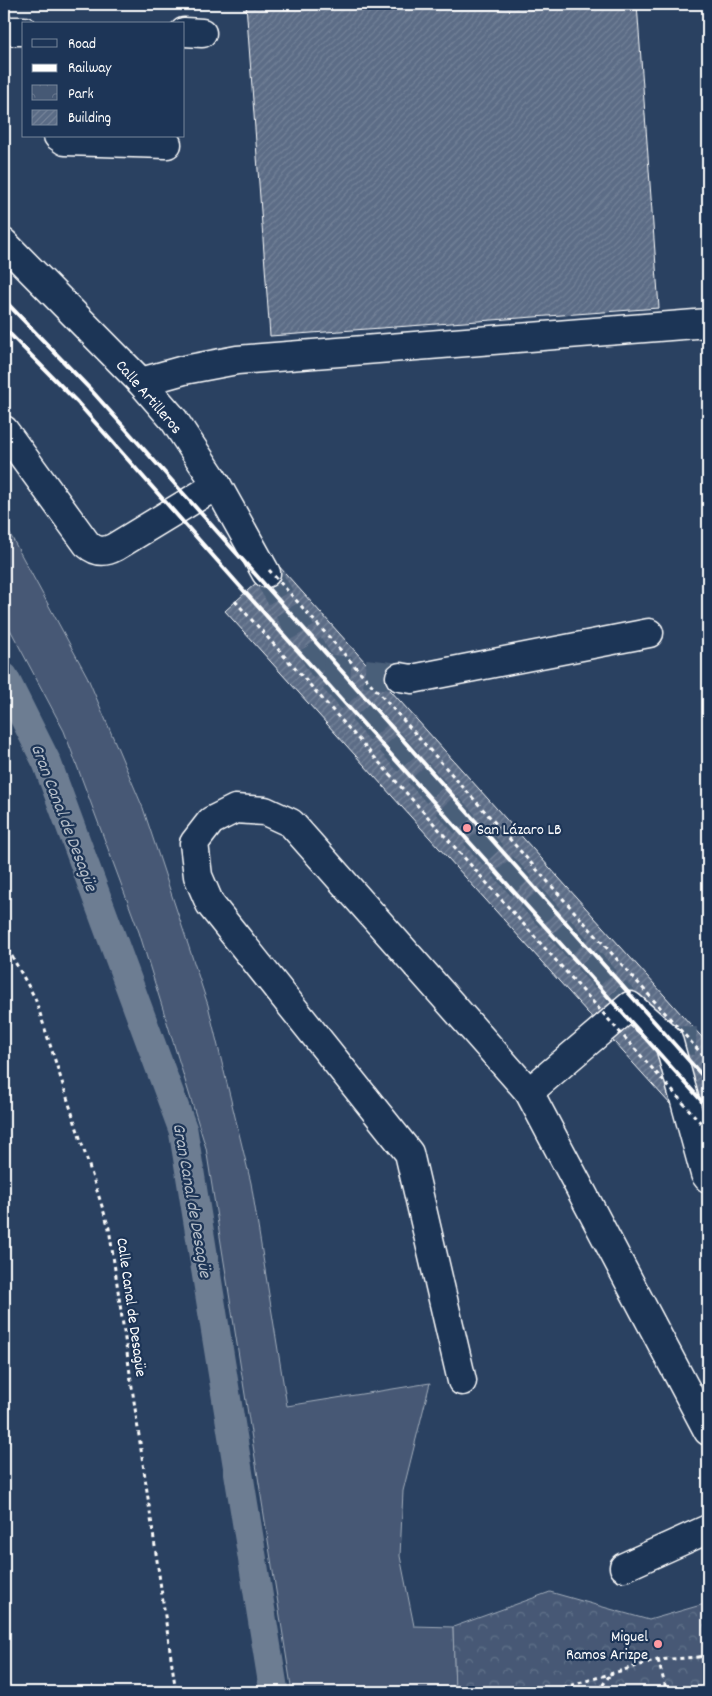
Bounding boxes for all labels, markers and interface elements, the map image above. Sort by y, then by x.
legend [22,22,185,138]
text: Road [68,34,96,56]
text: Railway [68,58,112,80]
text: Park [68,84,94,106]
text: Building [68,108,111,130]
street label: Calle Artilleros [109,355,187,440]
water label: Gran Canal de Desagüe [23,740,103,896]
place label: San Lázaro LB [477,819,562,842]
marker: San Lázaro LB [461,822,473,834]
water label: Gran Canal de Desagüe [165,1121,217,1281]
street label: Calle Canal de Desagüe [109,1236,152,1378]
place label: Miguel Ramos Arizpe [566,1626,648,1667]
marker: Miguel Ramos Arizpe [652,1638,664,1650]

